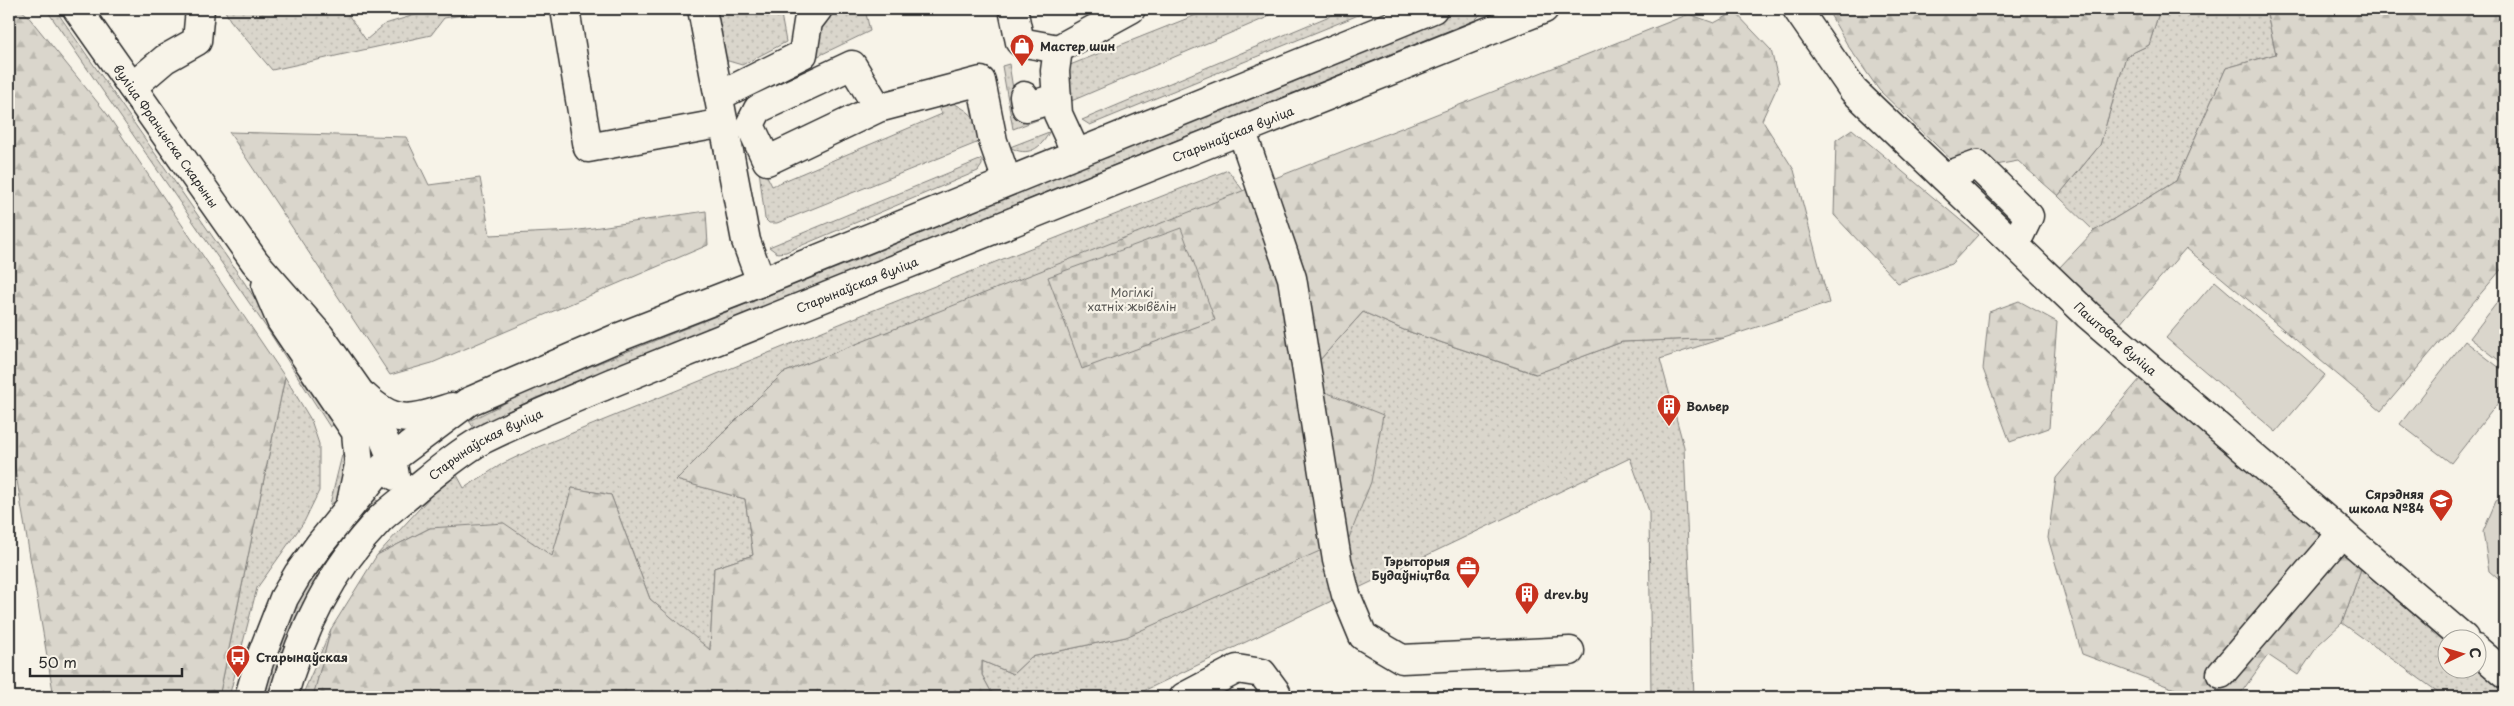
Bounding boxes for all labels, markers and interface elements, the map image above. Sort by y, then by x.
shop icon: Мастер шин [1009,33,1035,67]
place label: Мастер шин [1040,37,1116,55]
street label: вуліца Францыска Скарыны [109,60,223,211]
street label: Старынаўская вуліца [1169,101,1297,166]
street label: Старынаўская вуліца [793,252,921,317]
park label: Могілкі хатніх жывёлін [1088,283,1176,315]
street label: Паштовая вуліца [2070,297,2161,380]
building icon: Вольер [1656,393,1682,427]
place label: Вольер [1686,397,1729,415]
street label: Старынаўская вуліца [424,404,546,484]
place label: Сярэдняя школа №84 [2349,485,2424,517]
school or university icon: Сярэдняя школа №84 [2428,488,2454,522]
place label: Тэрыторыя Будаўніцтва [1372,552,1451,584]
office icon: Тэрыторыя Будаўніцтва [1455,555,1481,589]
building icon: drev.by [1514,581,1540,615]
place label: drev.by [1544,585,1588,603]
north arrow [2436,628,2486,678]
bus stop icon: Старынаўская [225,644,251,678]
scale bar [30,646,182,678]
text: С [2465,647,2486,659]
place label: Старынаўская [256,648,348,666]
text: 50 m [38,650,77,673]

